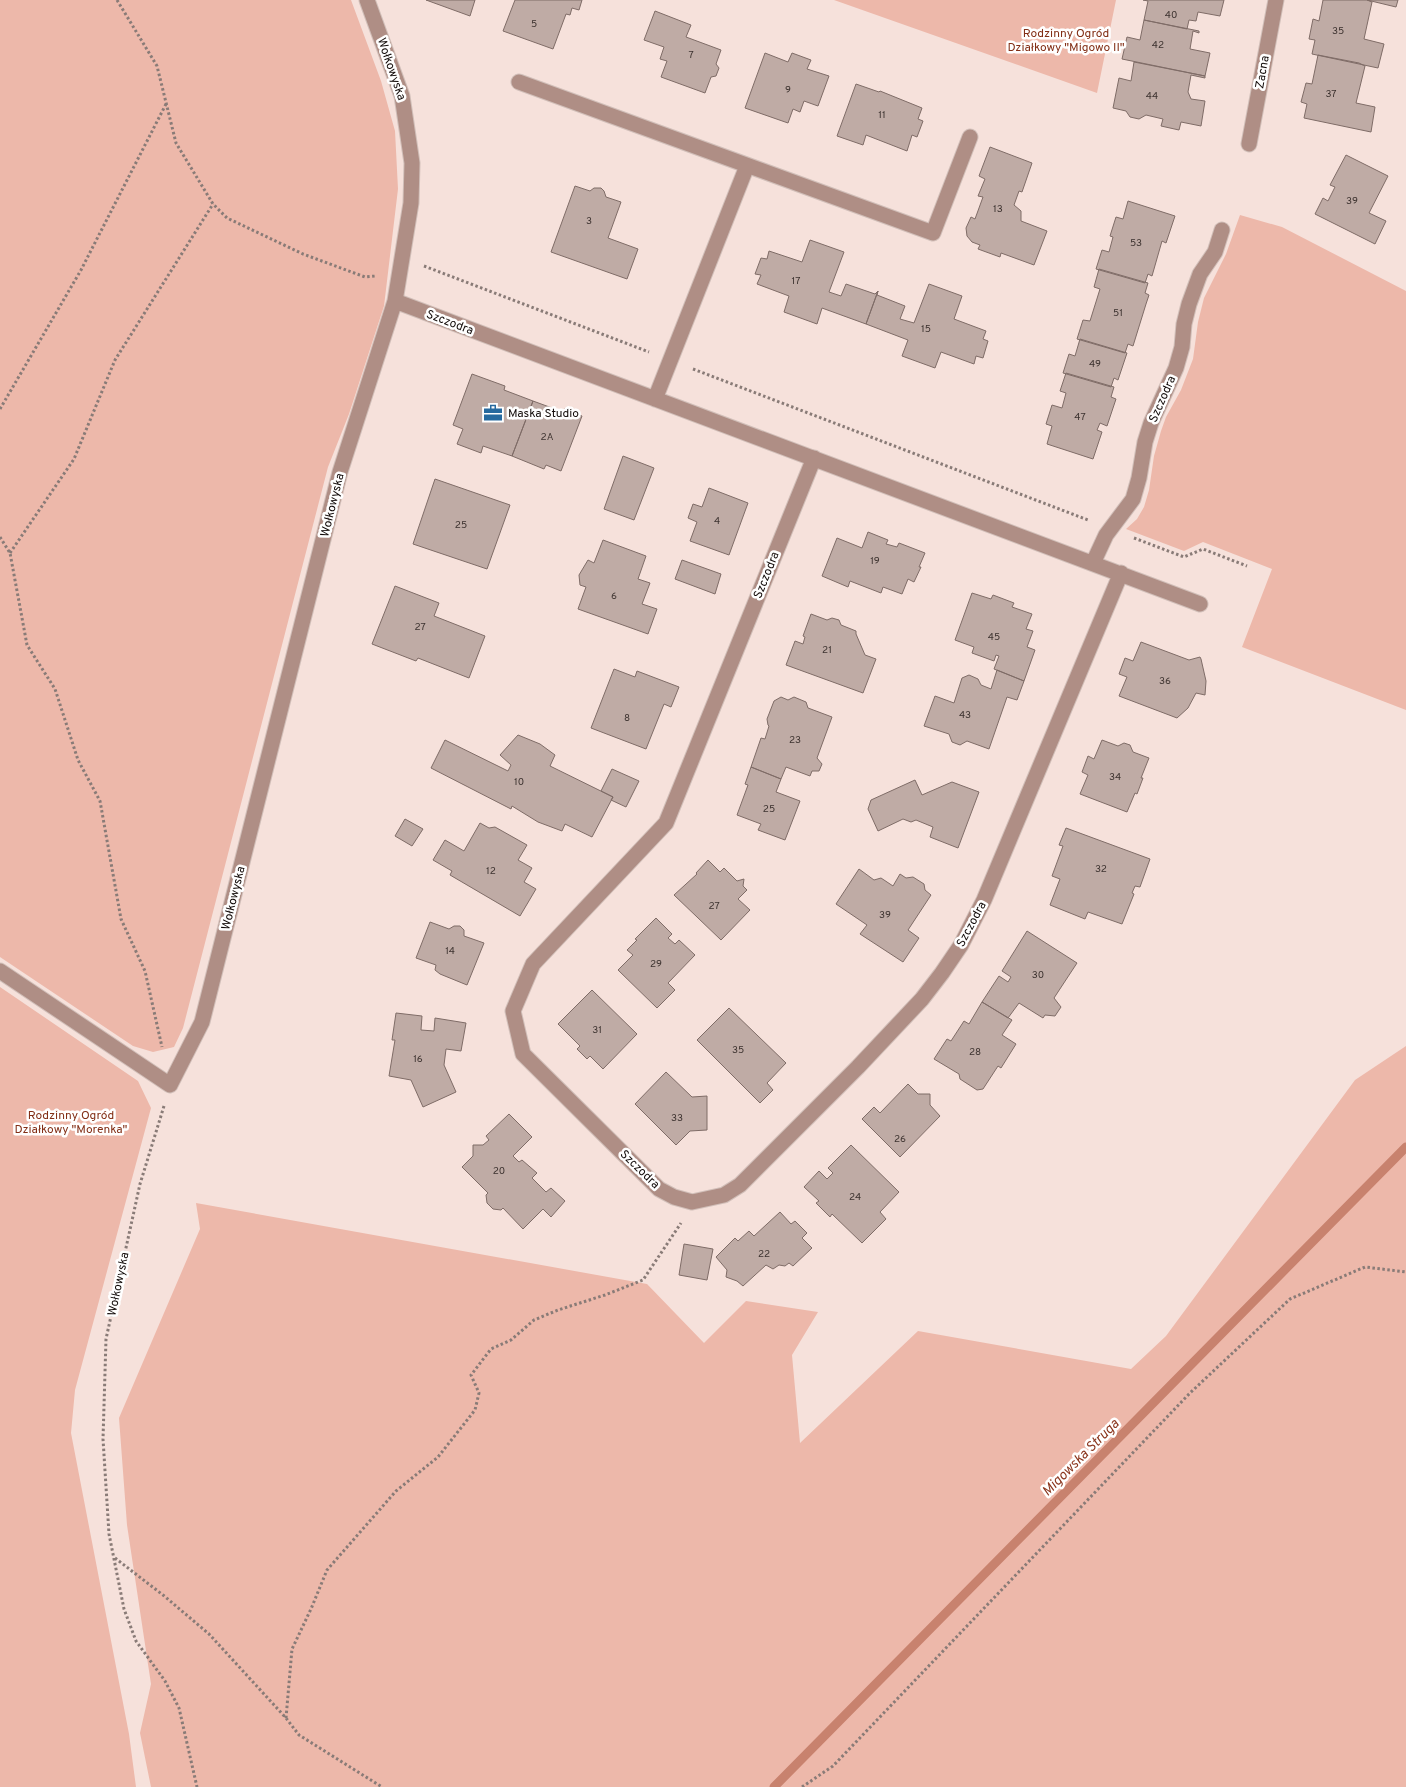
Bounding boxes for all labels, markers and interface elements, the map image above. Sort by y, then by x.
house number: 40 [1165,9,1177,22]
house number: 5 [531,18,537,31]
house number: 35 [1332,25,1344,38]
park label: Rodzinny Ogród Działkowy "Migowo II" [1007,26,1125,56]
street label: Wołkowyska [373,36,409,103]
house number: 42 [1152,39,1164,52]
house number: 7 [688,49,694,62]
street label: Zacna [1252,54,1274,90]
house number: 9 [785,84,791,97]
house number: 37 [1325,88,1337,101]
house number: 44 [1146,90,1158,103]
house number: 11 [878,109,886,122]
house number: 39 [1346,195,1358,208]
house number: 13 [993,203,1003,216]
house number: 3 [586,215,592,228]
house number: 53 [1130,237,1142,250]
house number: 17 [792,275,800,288]
street label: Szczodra [424,307,476,339]
house number: 51 [1113,307,1123,320]
house number: 15 [921,323,931,336]
house number: 49 [1089,358,1101,371]
street label: Szczodra [1146,374,1180,425]
office icon: Maska Studio [482,402,504,424]
place label: Maska Studio [508,406,579,422]
house number: 47 [1074,411,1086,424]
house number: 2A [541,431,554,444]
street label: Wołkowyska [317,472,349,539]
house number: 4 [714,515,720,528]
house number: 25 [455,519,467,532]
street label: Szczodra [750,550,784,601]
house number: 19 [870,555,880,568]
house number: 6 [611,590,617,603]
house number: 27 [414,621,426,634]
house number: 45 [988,631,1000,644]
house number: 21 [822,644,832,657]
house number: 36 [1159,675,1171,688]
house number: 43 [959,709,971,722]
house number: 8 [624,712,630,725]
house number: 23 [789,734,801,747]
house number: 34 [1109,771,1121,784]
house number: 10 [514,776,524,789]
house number: 25 [763,803,775,816]
house number: 32 [1095,863,1107,876]
street label: Wołkowyska [218,865,250,932]
house number: 12 [486,865,496,878]
street label: Szczodra [953,899,991,950]
house number: 27 [708,900,720,913]
house number: 39 [879,909,891,922]
house number: 14 [445,945,455,958]
house number: 29 [650,958,662,971]
house number: 30 [1032,969,1044,982]
house number: 31 [592,1024,602,1037]
house number: 35 [732,1044,744,1057]
house number: 28 [969,1046,981,1059]
house number: 16 [413,1053,423,1066]
park label: Rodzinny Ogród Działkowy "Morenka" [15,1108,128,1138]
house number: 33 [671,1112,683,1125]
house number: 26 [894,1133,906,1146]
street label: Szczodra [616,1147,663,1193]
house number: 20 [493,1165,505,1178]
house number: 24 [849,1191,861,1204]
house number: 22 [758,1248,770,1261]
street label: Wołkowyska [104,1251,134,1318]
water label: Migowska Struga [1039,1415,1124,1500]

